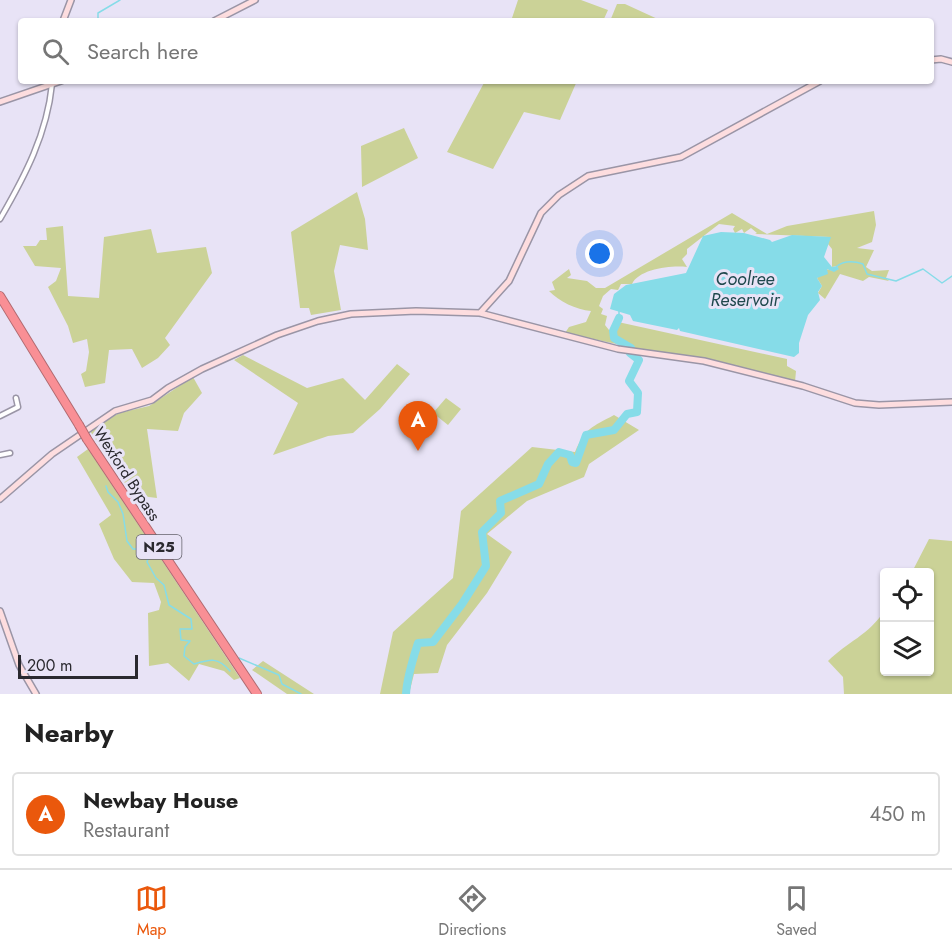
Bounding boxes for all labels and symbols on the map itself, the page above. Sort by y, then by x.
your location [585,239,614,268]
water label: Coolree Reservoir [711,266,780,313]
pin: A [398,402,438,451]
street label: Wexford Bypass [88,423,166,525]
road number: N25 [136,535,182,559]
scale bar [18,652,138,680]

